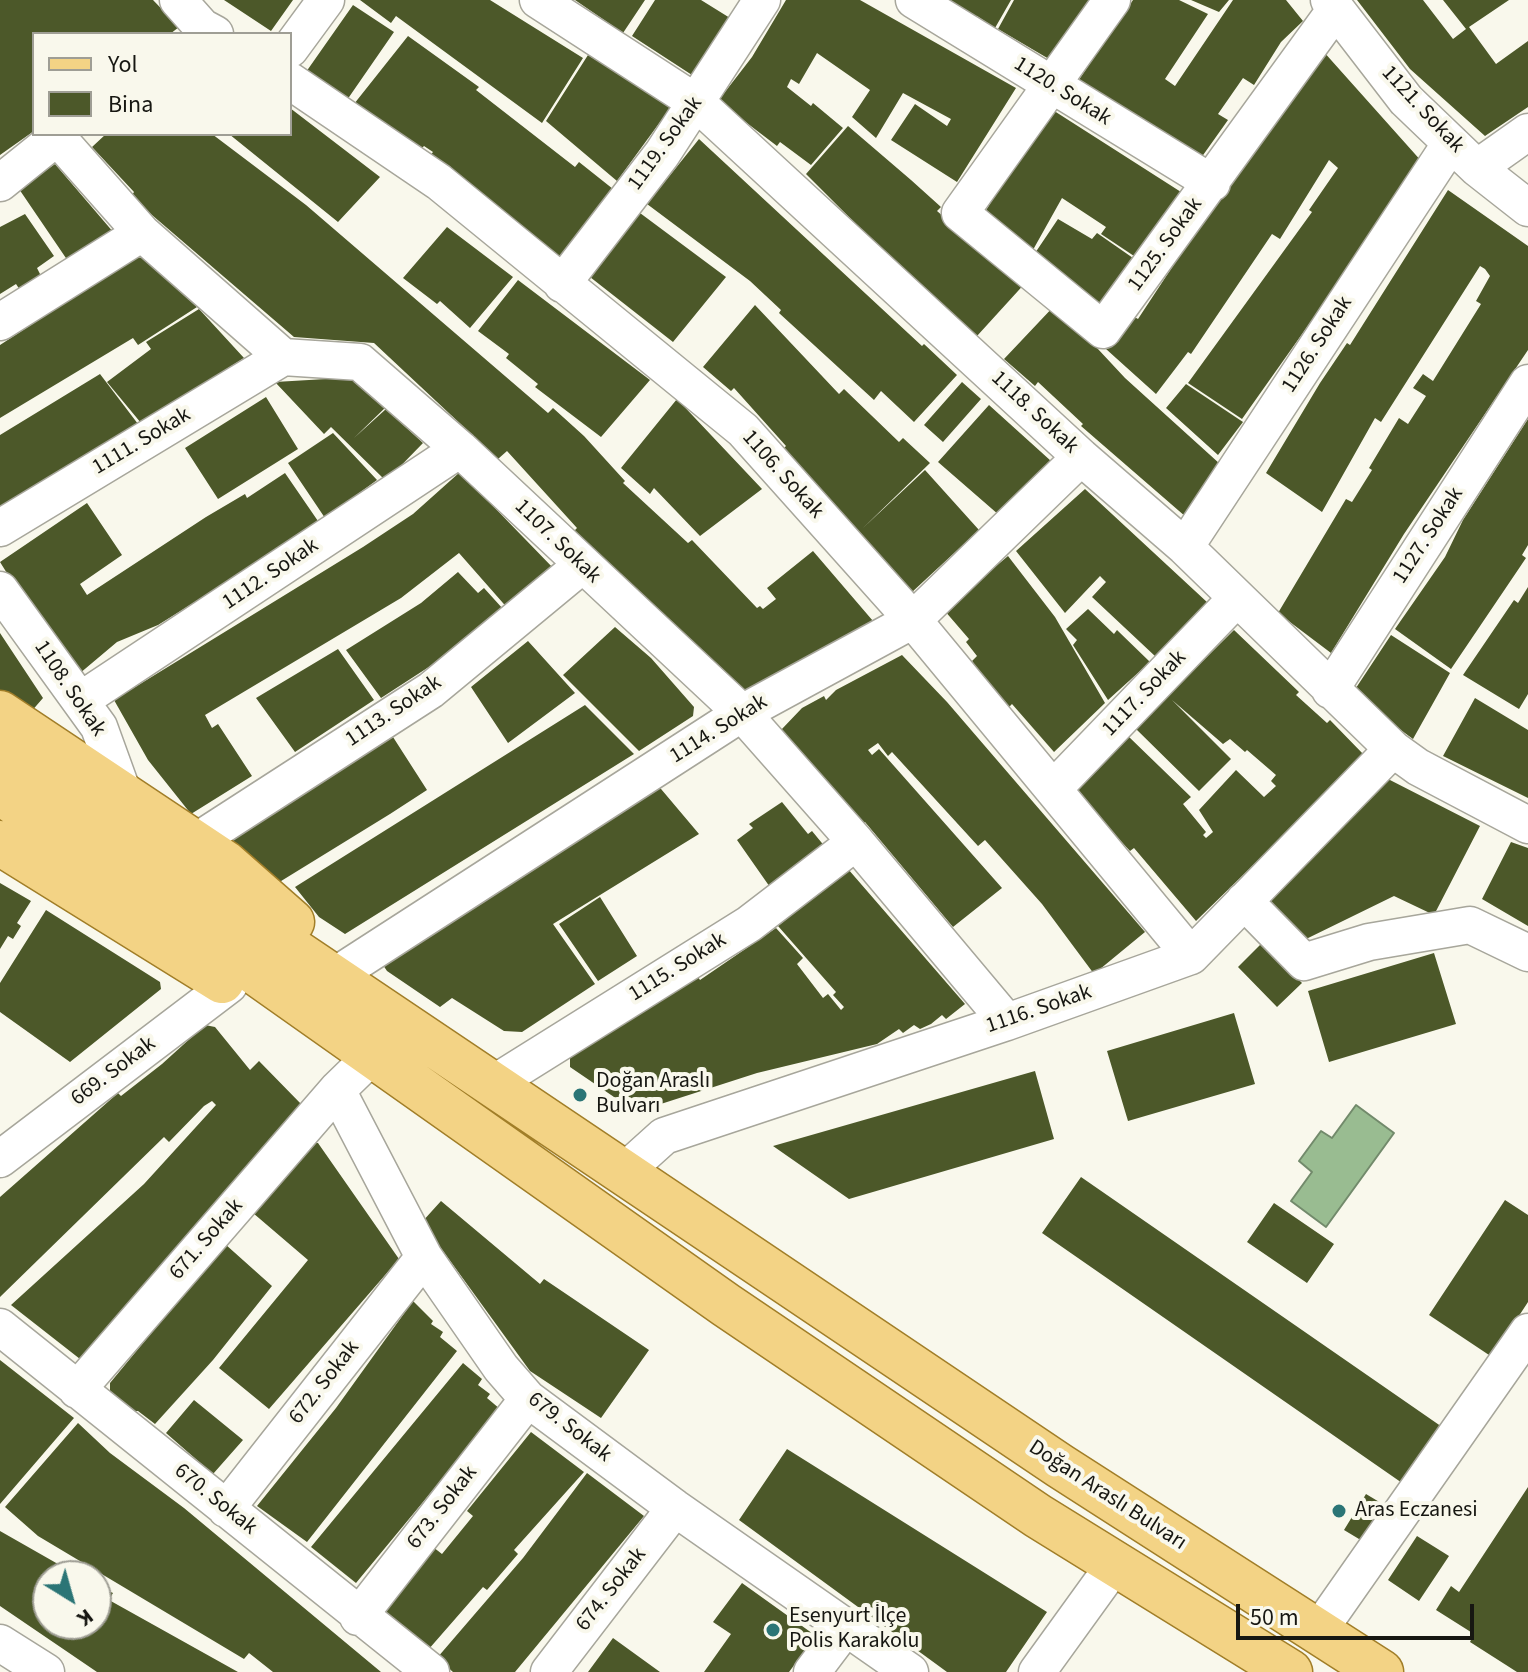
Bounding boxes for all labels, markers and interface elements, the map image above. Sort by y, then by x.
legend [32,32,292,136]
text: Yol [108,47,138,82]
street label: 1120. Sokak [1008,52,1116,132]
street label: 1121. Sokak [1375,61,1469,159]
text: Bina [108,87,153,122]
street label: 1119. Sokak [623,92,709,196]
street label: 1125. Sokak [1123,193,1209,297]
street label: 1126. Sokak [1277,292,1359,398]
street label: 1118. Sokak [985,366,1083,460]
street label: 1111. Sokak [88,402,196,482]
street label: 1106. Sokak [735,425,829,525]
street label: 1127. Sokak [1388,483,1470,589]
street label: 1107. Sokak [508,494,606,590]
street label: 1112. Sokak [218,533,324,617]
street label: 1108. Sokak [27,636,111,742]
street label: 1117. Sokak [1097,645,1193,743]
street label: 1113. Sokak [341,670,447,754]
street label: 1114. Sokak [665,690,773,770]
street label: 1115. Sokak [624,928,732,1008]
street label: 1116. Sokak [983,980,1095,1040]
street label: 669. Sokak [67,1032,161,1112]
place label: Doğan Araslı Bulvarı [596,1069,710,1120]
marker: Doğan Araslı Bulvarı [571,1086,589,1104]
street label: 671. Sokak [165,1194,249,1286]
street label: 672. Sokak [284,1336,366,1430]
street label: 679. Sokak [522,1387,616,1469]
street label: Doğan Araslı Bulvarı [1023,1435,1191,1557]
street label: 670. Sokak [168,1459,262,1541]
street label: 673. Sokak [402,1461,484,1555]
place label: Aras Eczanesi [1355,1498,1478,1524]
marker: Aras Eczanesi [1330,1502,1348,1520]
street label: 674. Sokak [571,1543,653,1637]
north arrow [32,1560,112,1640]
scale bar [1240,1588,1478,1638]
text: 50 m [1250,1600,1299,1635]
text: K [70,1601,100,1634]
place label: Esenyurt İlçe Polis Karakolu [789,1604,920,1656]
marker: Esenyurt İlçe Polis Karakolu [764,1621,782,1639]

